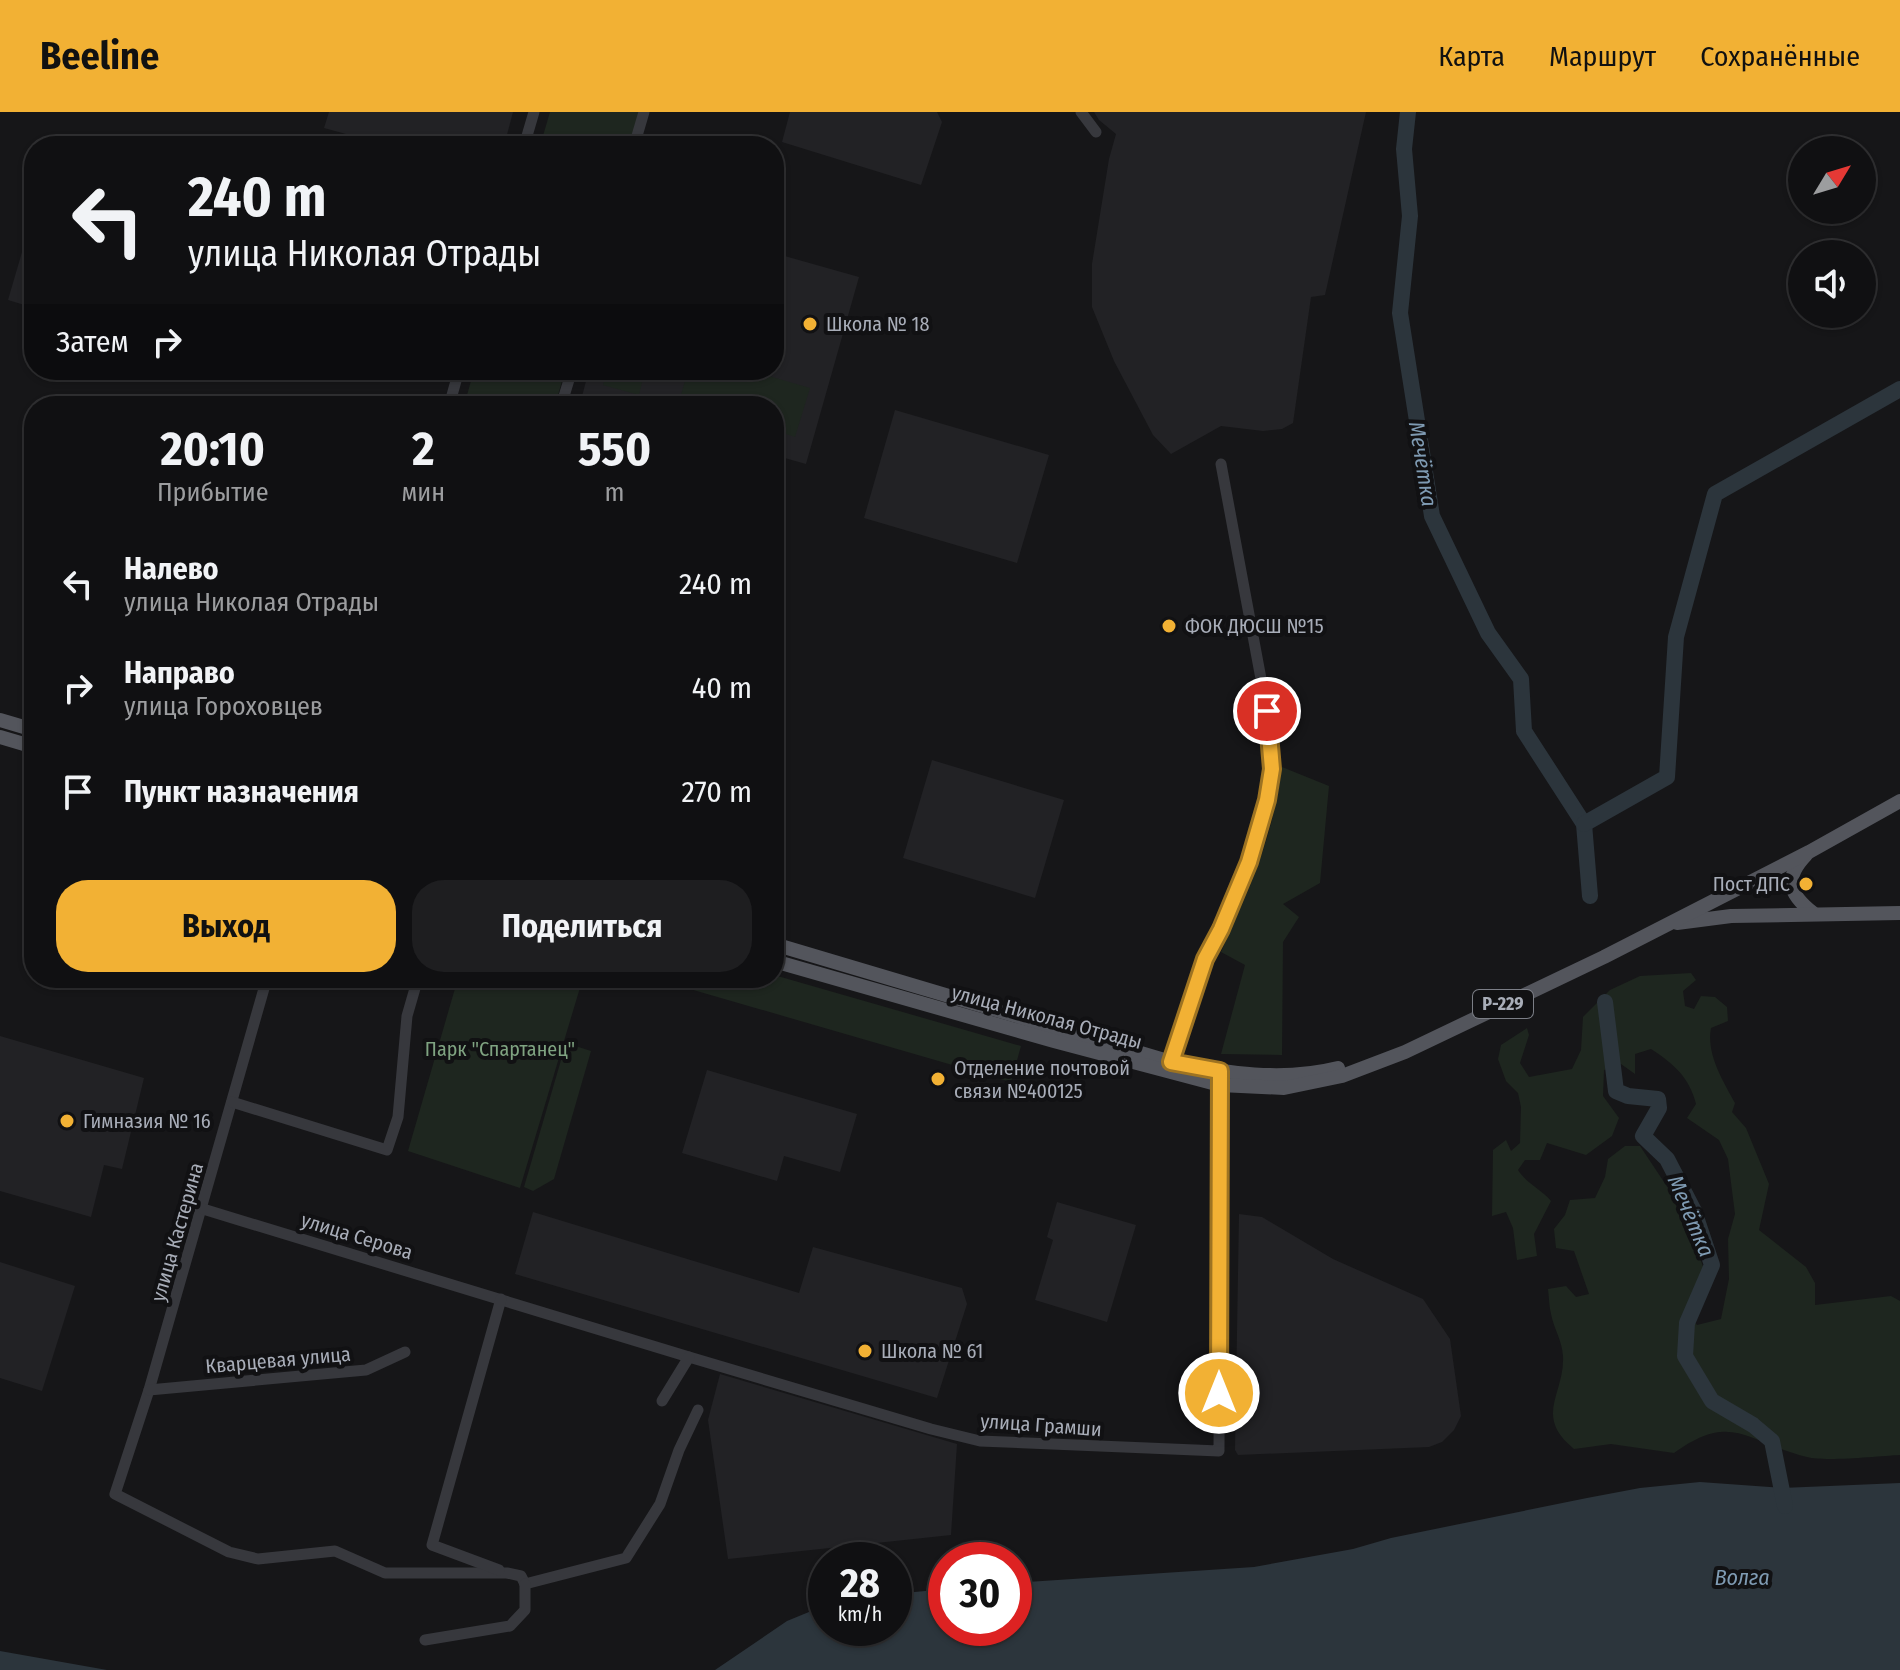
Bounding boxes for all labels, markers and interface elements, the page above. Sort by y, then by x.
text: Beeline [40,33,159,79]
text: Карта [1438,40,1505,73]
text: Маршрут [1549,40,1656,73]
text: Сохранённые [1700,40,1860,73]
north arrow [1788,136,1876,224]
map controls [1788,136,1876,328]
text: 240 m [188,164,327,231]
icon: left [56,168,160,272]
text: улица Николая Отрады [188,232,541,276]
button: sound [1788,240,1876,328]
place label: Школа № 18 [826,312,929,336]
marker: Школа № 18 [801,315,819,333]
icon: right [145,320,189,364]
text: Затем [56,324,129,360]
water label: Мечётка [1403,419,1443,509]
text: 20:10 [161,420,265,478]
text: 2 [412,420,434,478]
text: 550 [578,420,651,478]
text: Прибытие [157,477,269,508]
text: мин [401,477,445,508]
text: m [605,477,625,508]
text: Налево [124,551,219,587]
icon: left [56,562,100,606]
text: 240 m [679,566,752,602]
text: улица Николая Отрады [124,587,379,618]
place label: ФОК ДЮСШ №15 [1185,614,1324,638]
marker: ФОК ДЮСШ №15 [1160,617,1178,635]
text: Направо [124,655,235,691]
icon: right [56,666,100,710]
text: 40 m [692,670,752,706]
pin [1233,677,1301,745]
icon: arrive [1245,689,1289,733]
text: улица Гороховцев [124,691,323,722]
icon: arrive [56,770,100,814]
text: Пункт назначения [124,774,359,810]
text: 270 m [681,774,752,810]
place label: Пост ДПС [1713,872,1790,896]
marker: Пост ДПС [1797,875,1815,893]
button: Выход [56,880,396,972]
button: Поделиться [412,880,752,972]
street label: улица Николая Отрады [949,980,1145,1054]
road number: Р-229 [1473,990,1533,1018]
park label: Парк "Спартанец" [425,1037,575,1061]
place label: Отделение почтовой связи №400125 [954,1056,1130,1103]
marker: Отделение почтовой связи №400125 [929,1070,947,1088]
place label: Гимназия № 16 [83,1109,211,1133]
marker: Гимназия № 16 [58,1112,76,1130]
street label: улица Кастерина [146,1160,208,1304]
water label: Мечётка [1662,1171,1720,1261]
street label: улица Серова [298,1208,416,1264]
place label: Школа № 61 [881,1339,983,1363]
street label: Кварцевая улица [204,1342,352,1378]
marker: Школа № 61 [856,1342,874,1360]
position arrow [1177,1351,1261,1435]
street label: улица Грамши [980,1409,1102,1441]
speed limit sign: 30 [928,1542,1032,1646]
text: 28 [840,1560,880,1608]
water label: Волга [1714,1564,1770,1591]
text: km/h [838,1602,882,1626]

